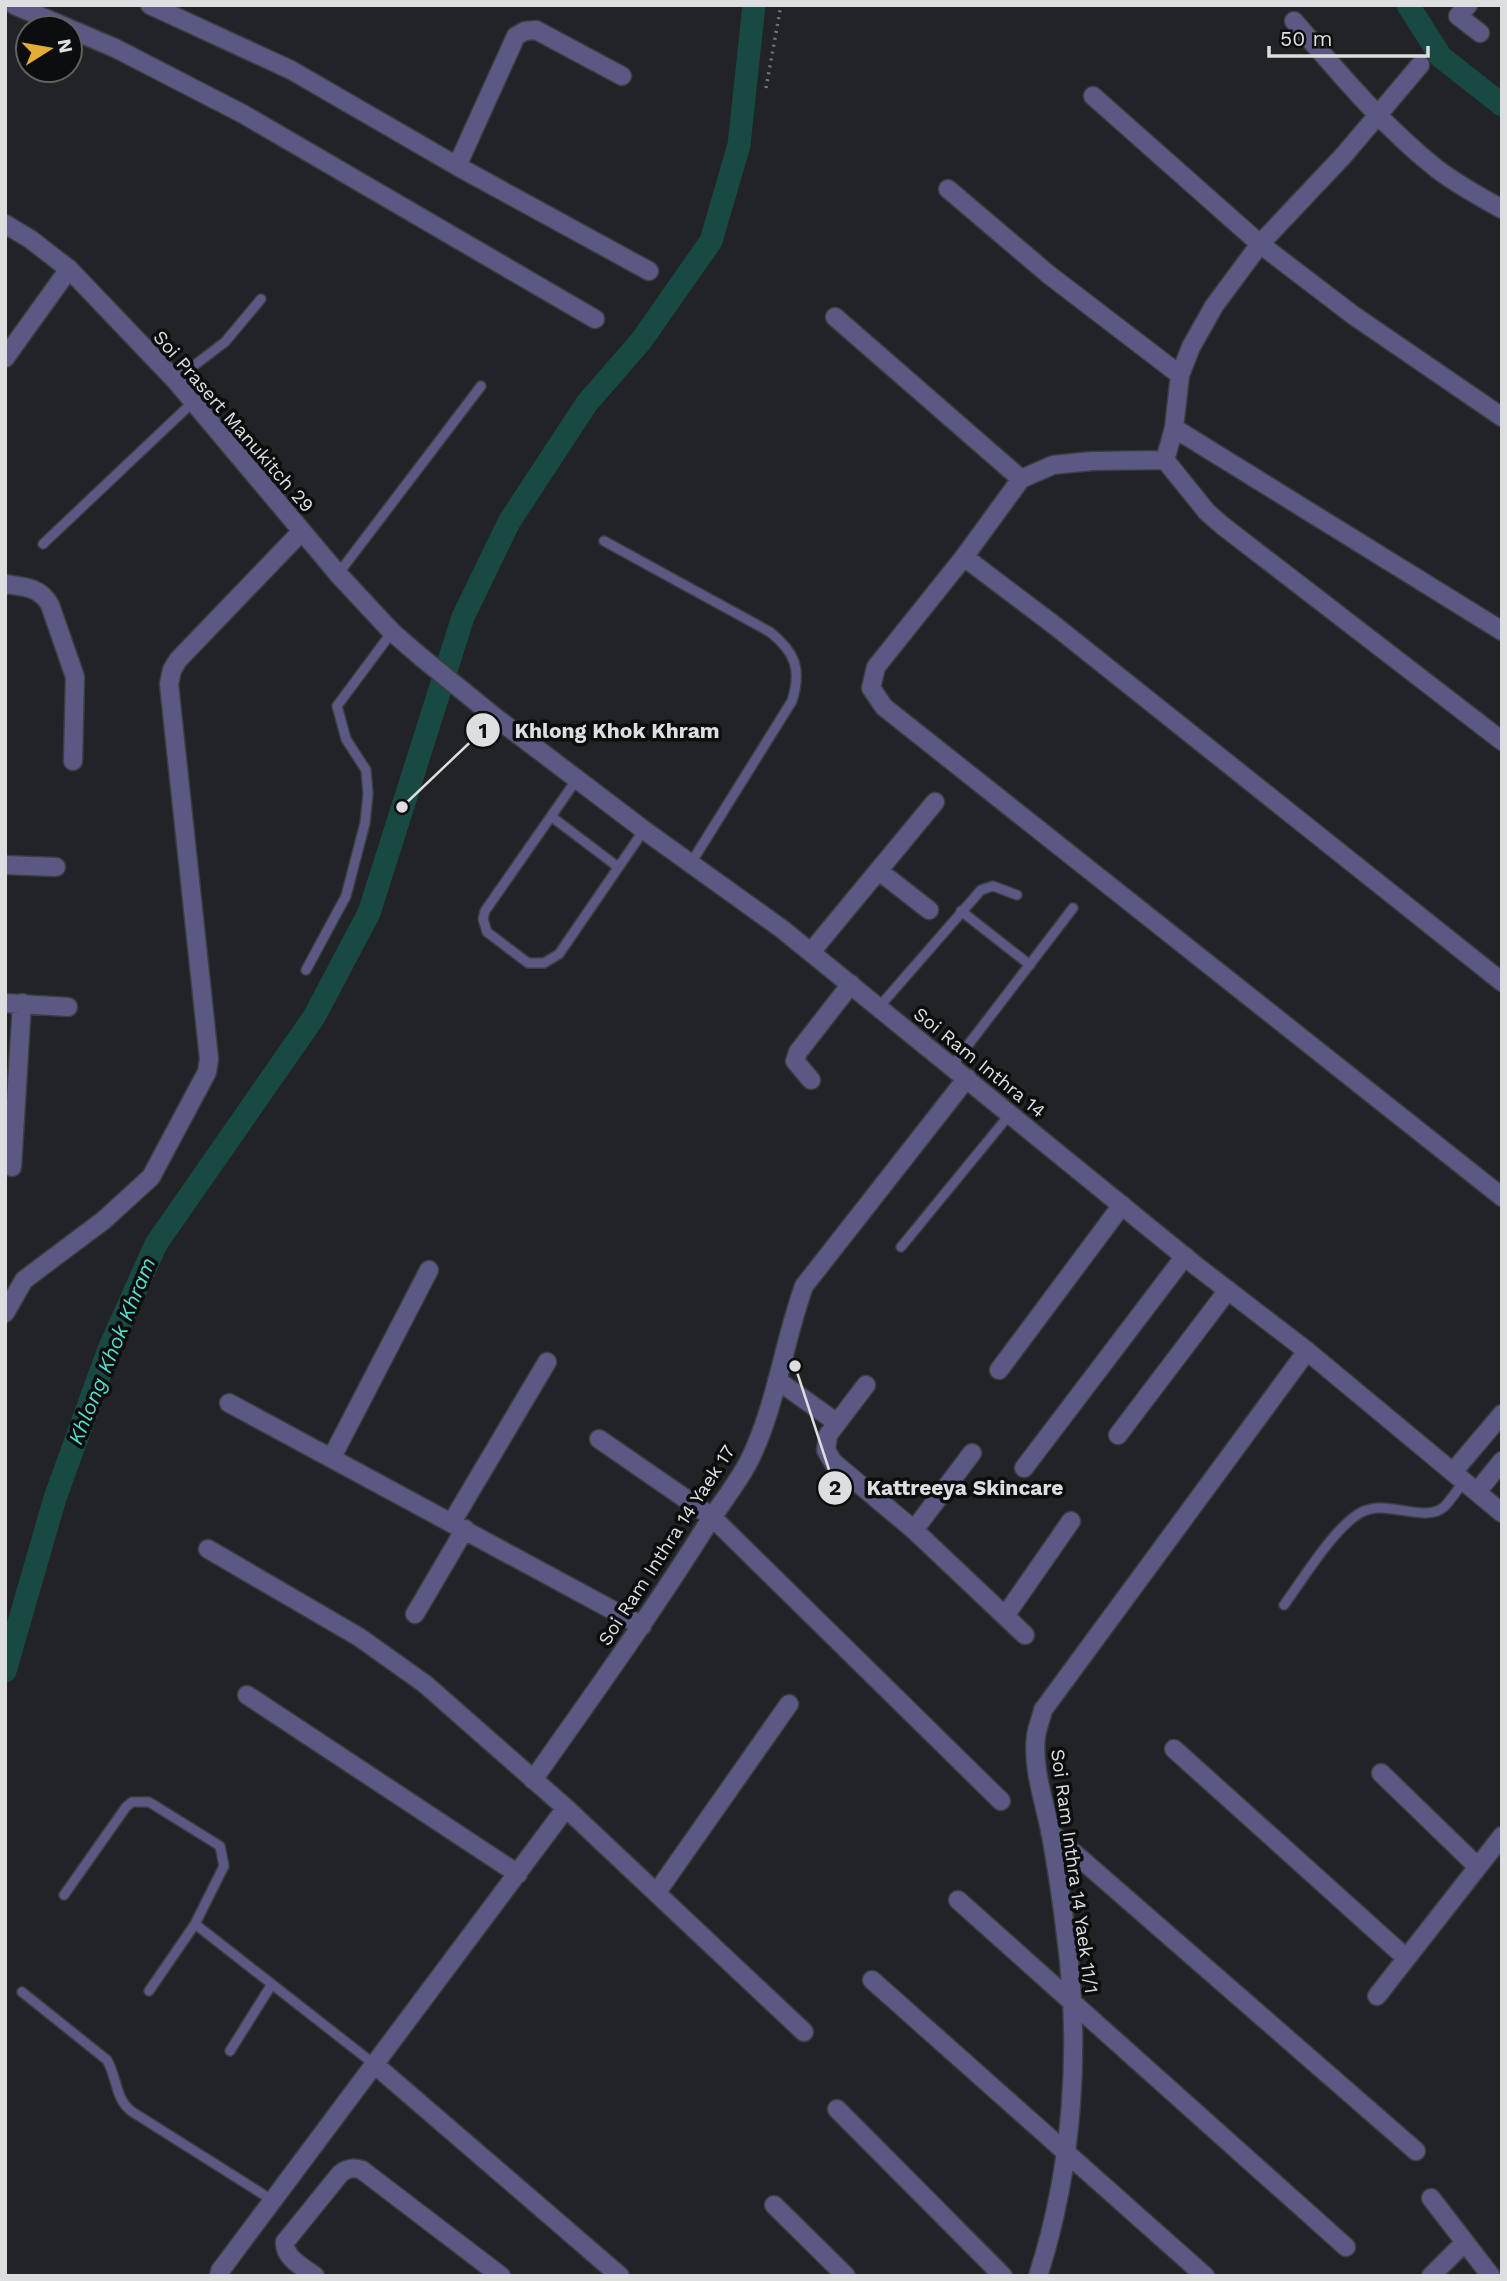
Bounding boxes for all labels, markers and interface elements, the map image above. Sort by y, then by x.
north arrow [14,14,84,84]
scale bar [1269,14,1428,58]
text: 50 m [1280,26,1332,51]
text: N [53,37,78,55]
street label: Soi Prasert Manukitch 29 [148,326,319,517]
callout: Khlong Khok Khram [465,709,733,751]
text: 1 [478,718,488,743]
text: Khlong Khok Khram [514,718,720,743]
street label: Soi Ram Inthra 14 [909,1002,1050,1123]
water label: Khlong Khok Khram [63,1253,161,1448]
street label: Soi Ram Inthra 14 Yaek 17 [593,1441,740,1650]
callout: Kattreeya Skincare [817,1467,1077,1509]
text: 2 [829,1475,841,1500]
text: Kattreeya Skincare [866,1475,1064,1500]
street label: Soi Ram Inthra 14 Yaek 11/1 [1046,1747,1103,1995]

